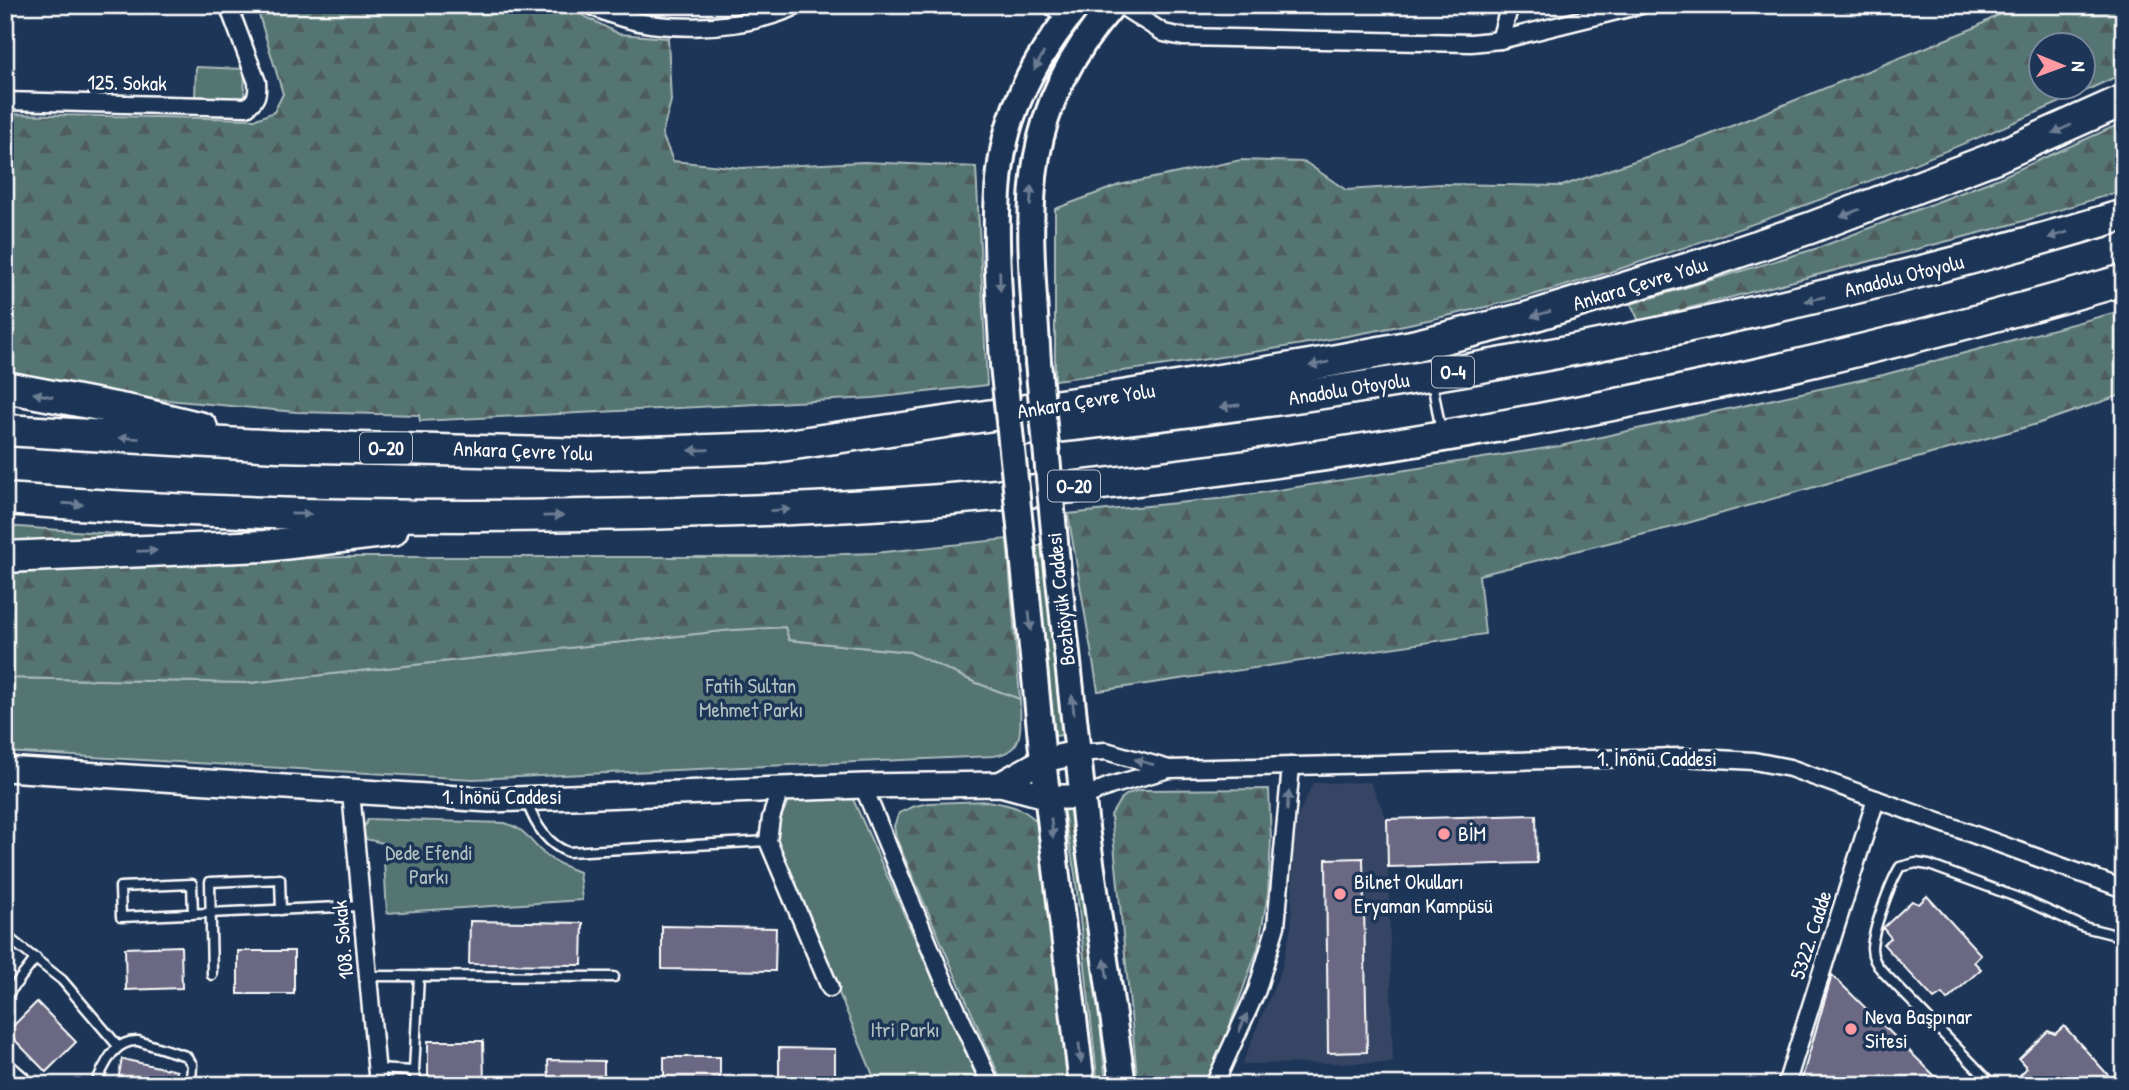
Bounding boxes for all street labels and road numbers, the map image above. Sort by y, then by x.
street label: 125. Sokak [87,67,167,98]
street label: Anadolu Otoyolu [1841,247,1967,304]
street label: Ankara Çevre Yolu [1569,249,1711,318]
road number: O-4 [1432,356,1474,388]
street label: Anadolu Otoyolu [1286,365,1412,412]
street label: Ankara Çevre Yolu [1015,375,1157,426]
road number: O-20 [360,432,412,463]
street label: Ankara Çevre Yolu [453,434,594,467]
road number: O-20 [1048,471,1100,502]
street label: Bozhöyük Caddesi [1039,531,1082,667]
street label: 1. İnönü Caddesi [1597,744,1717,773]
street label: 1. İnönü Caddesi [442,782,562,811]
street label: 5322. Cadde [1783,887,1838,983]
street label: 108. Sokak [325,899,360,981]

